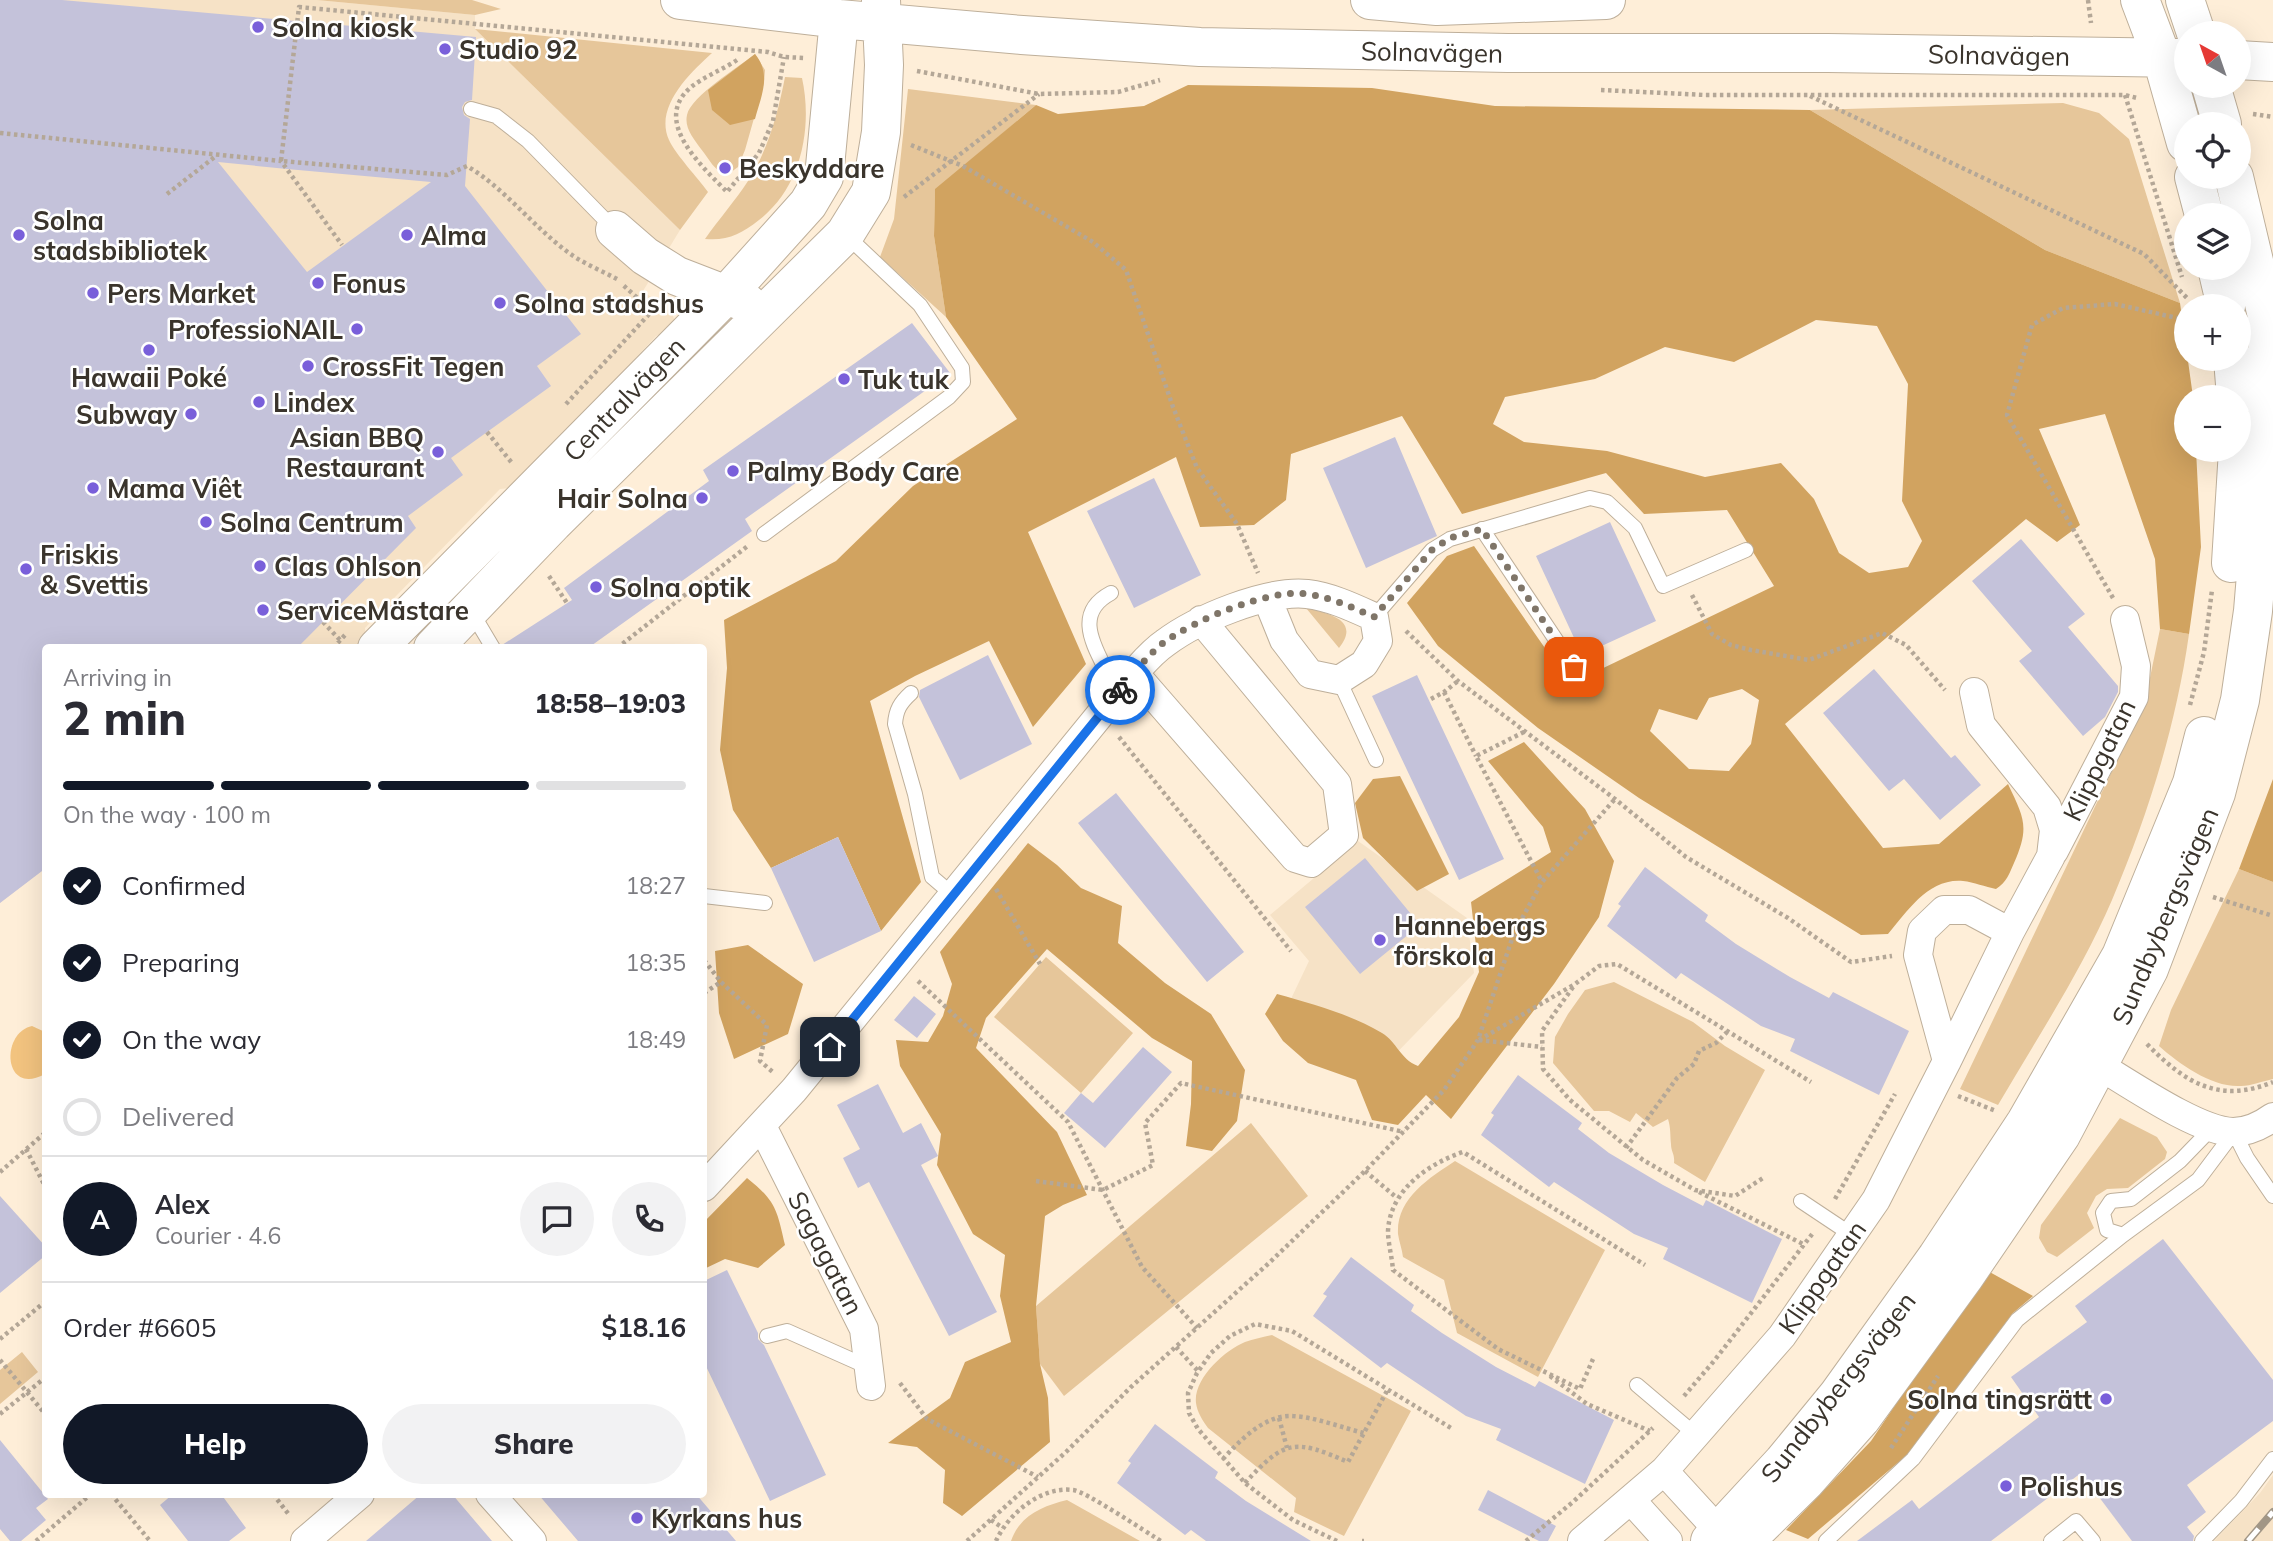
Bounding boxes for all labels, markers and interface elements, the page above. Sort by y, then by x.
place label: Solna kiosk [272,11,414,44]
marker: Solna kiosk [250,19,266,35]
north arrow [2174,21,2250,98]
map controls [2174,21,2251,462]
place label: Studio 92 [459,33,578,66]
street label: Solnavägen [1361,34,1503,70]
street label: Solnavägen [1928,37,2070,73]
marker: Studio 92 [437,41,453,57]
button: locate [2174,112,2251,189]
place label: Beskyddare [739,152,885,185]
marker: Beskyddare [717,160,733,176]
button: layers [2174,203,2251,280]
place label: Solna stadsbibliotek [33,204,208,267]
place label: Alma [421,219,487,252]
marker: Solna stadsbibliotek [11,227,27,243]
marker: Alma [399,227,415,243]
place label: Fonus [332,267,406,300]
marker: Fonus [310,275,326,291]
place label: Pers Market [107,277,255,310]
marker: Pers Market [85,285,101,301]
place label: Solna stadshus [514,287,704,320]
button: + [2174,294,2251,371]
marker: Solna stadshus [492,295,508,311]
place label: ProfessioNAIL [168,313,343,346]
marker: ProfessioNAIL [349,321,365,337]
street label: Centralvägen [556,330,692,468]
marker: Hawaii Poké [141,342,157,358]
place label: CrossFit Tegen [322,350,504,383]
marker: CrossFit Tegen [300,358,316,374]
place label: Hawaii Poké [71,361,227,394]
place label: Tuk tuk [858,363,949,396]
marker: Tuk tuk [836,371,852,387]
button: − [2174,385,2251,462]
place label: Lindex [273,386,355,419]
marker: Lindex [251,394,267,410]
place label: Subway [76,398,178,431]
marker: Subway [183,406,199,422]
place label: Asian BBQ Restaurant [286,421,424,484]
marker: Asian BBQ Restaurant [430,444,446,460]
place label: Palmy Body Care [747,455,960,488]
marker: Palmy Body Care [725,463,741,479]
place label: Mama Viêt [107,472,242,505]
marker: Mama Viêt [85,480,101,496]
place label: Hair Solna [557,482,688,515]
marker: Hair Solna [694,490,710,506]
place label: Solna Centrum [220,506,404,539]
marker: Solna Centrum [198,514,214,530]
place label: Friskis & Svettis [40,538,148,601]
place label: Clas Ohlson [274,550,422,583]
marker: Clas Ohlson [252,558,268,574]
marker: Friskis & Svettis [18,561,34,577]
place label: Solna optik [610,571,751,604]
marker: Solna optik [588,579,604,595]
place label: ServiceMästare [277,594,469,627]
marker: ServiceMästare [255,602,271,618]
pin [1544,637,1604,697]
icon: bag [1555,648,1593,686]
courier [1085,655,1155,725]
text: Arriving in [63,663,172,692]
icon: bike [1101,671,1139,709]
text: 18:58–19:03 [535,687,686,720]
text: 2 min [63,689,186,747]
street label: Klippgatan [2055,694,2143,826]
text: On the way · 100 m [63,800,271,829]
street label: Sundbybergsvägen [2104,802,2226,1030]
icon: check [63,867,101,905]
text: Confirmed [122,869,246,902]
text: 18:27 [626,871,686,900]
place label: Hannebergs förskola [1394,909,1545,972]
marker: Hannebergs förskola [1372,932,1388,948]
icon: check [63,944,101,982]
text: Preparing [122,946,240,979]
text: 18:35 [626,948,686,977]
pin [800,1017,860,1077]
icon: check [63,1021,101,1059]
text: On the way [122,1023,261,1056]
text: 18:49 [626,1025,686,1054]
icon: home [811,1028,849,1066]
text: Delivered [122,1100,235,1133]
button: chat [520,1182,594,1256]
button: phone [612,1182,686,1256]
street label: Sagagatan [781,1186,871,1320]
text: Alex [155,1188,210,1221]
text: A [90,1203,110,1236]
street label: Klippgatan [1771,1214,1873,1340]
text: Courier · 4.6 [155,1221,281,1250]
street label: Sundbybergsvägen [1753,1285,1923,1489]
text: Order #6605 [63,1311,216,1344]
text: $18.16 [602,1311,686,1344]
place label: Solna tingsrätt [1907,1383,2092,1416]
marker: Solna tingsrätt [2098,1391,2114,1407]
button: Help [63,1404,368,1484]
button: Share [382,1404,686,1484]
place label: Polishus [2020,1470,2123,1503]
marker: Polishus [1998,1478,2014,1494]
place label: Kyrkans hus [651,1502,802,1535]
marker: Kyrkans hus [629,1510,645,1526]

